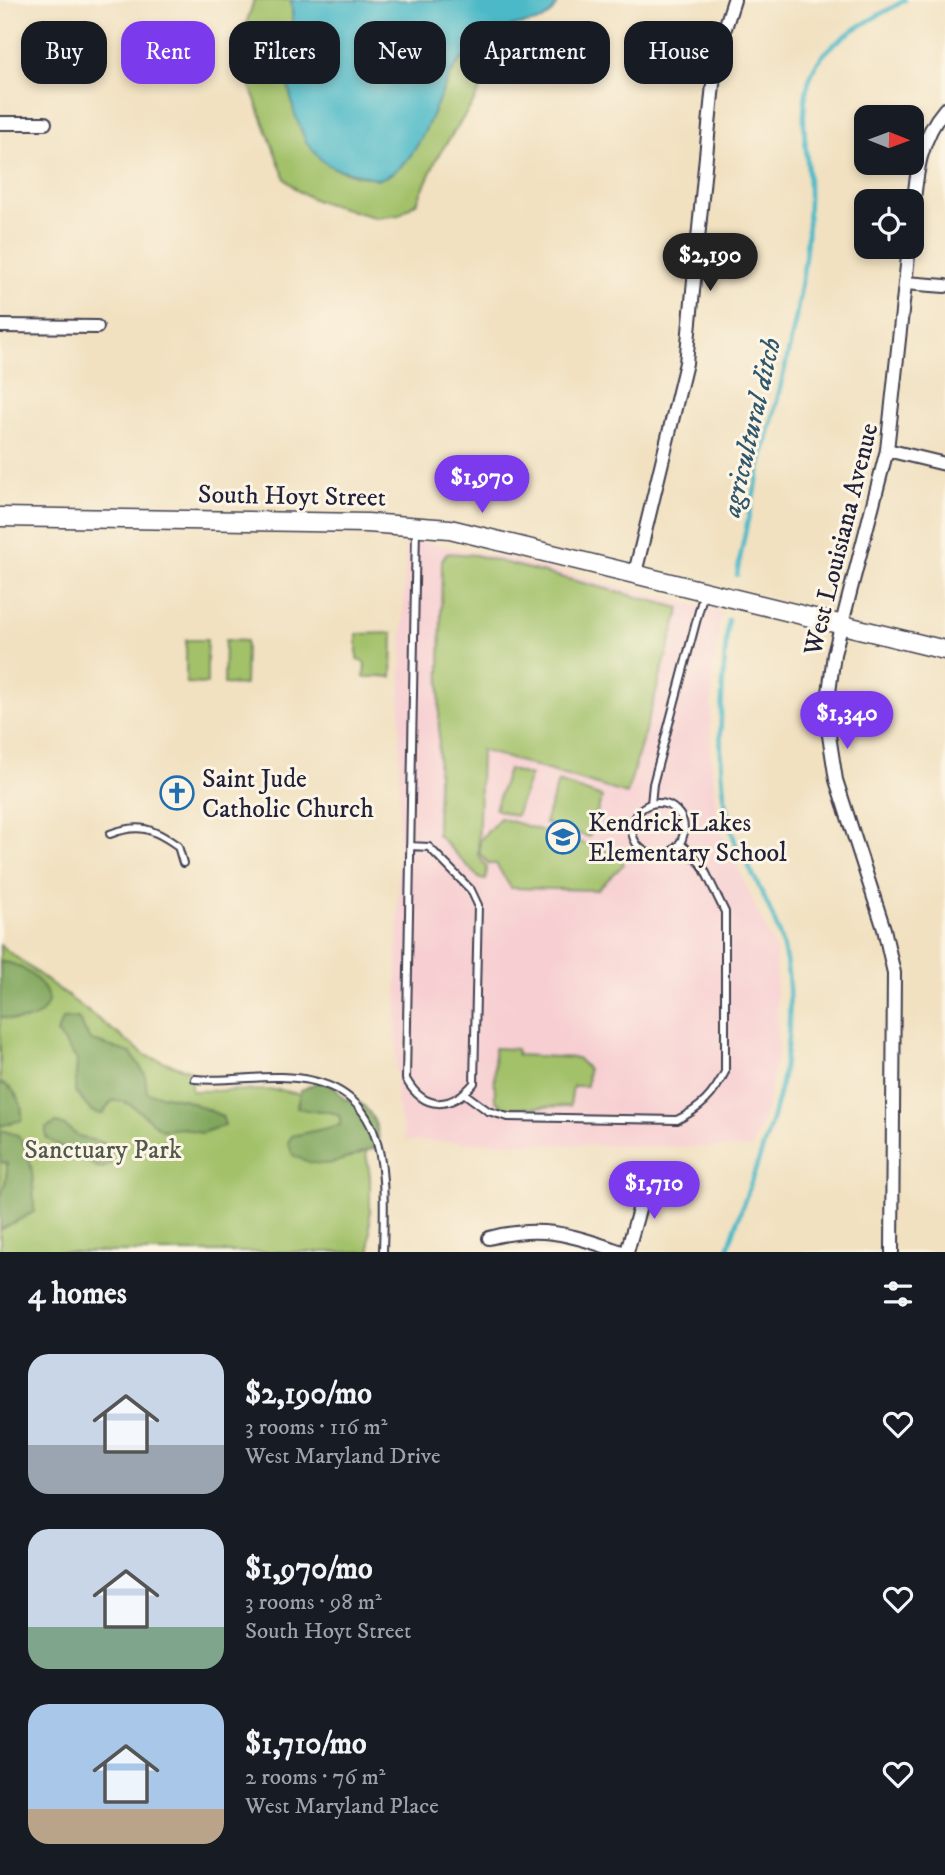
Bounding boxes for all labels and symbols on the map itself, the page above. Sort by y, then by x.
north arrow [854,105,924,175]
pin: $2,190 [653,233,767,293]
water label: agricultural ditch [714,334,789,521]
street label: West Louisiana Avenue [796,420,886,660]
pin: $1,970 [425,456,539,515]
street label: South Hoyt Street [198,478,386,515]
pin: $1,340 [790,692,904,751]
place label: Saint Jude Catholic Church [202,763,374,826]
church icon: Saint Jude Catholic Church [158,774,196,812]
place label: Kendrick Lakes Elementary School [588,807,787,870]
school or university icon: Kendrick Lakes Elementary School [544,818,582,856]
park label: Sanctuary Park [24,1134,182,1167]
pin: $1,710 [597,1162,711,1221]

